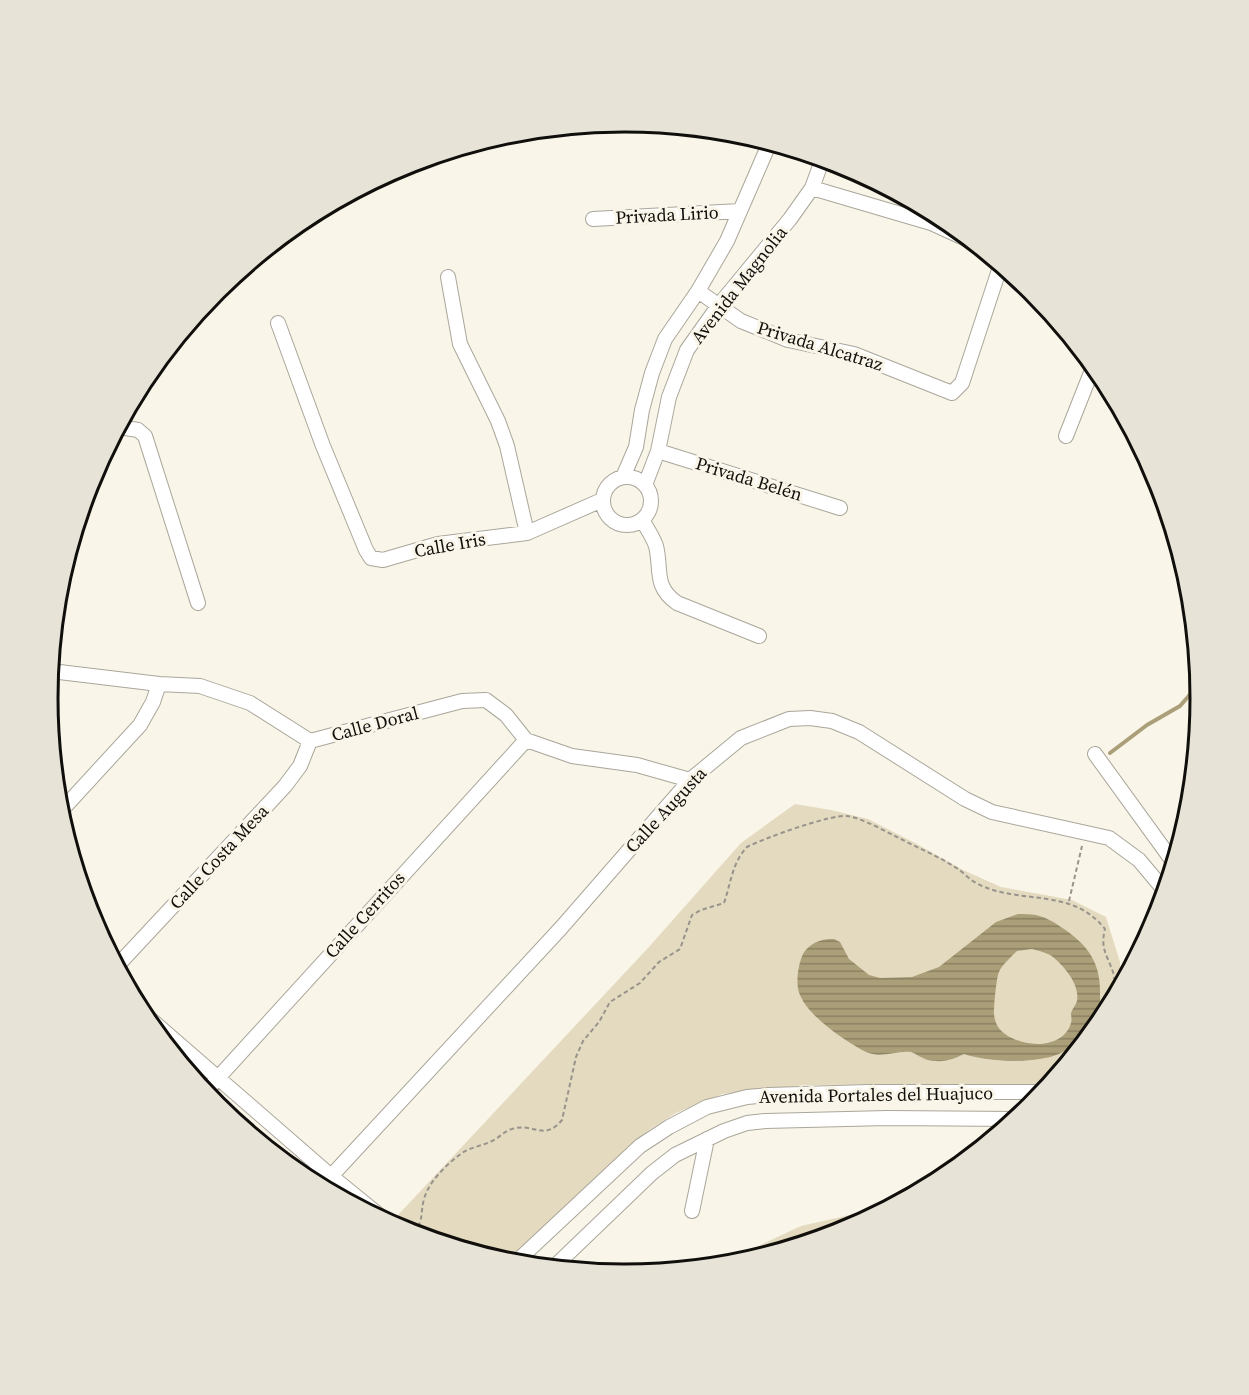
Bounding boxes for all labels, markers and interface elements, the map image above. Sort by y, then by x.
street label: Privada Lirio [615,199,719,230]
street label: Avenida Magnolia [685,220,793,349]
street label: Privada Alcatraz [754,315,886,377]
street label: Privada Belén [693,450,806,507]
street label: Calle Iris [412,526,488,563]
street label: Calle Doral [329,700,421,747]
street label: Calle Augusta [619,761,713,858]
street label: Calle Costa Mesa [163,798,274,915]
street label: Calle Cerritos [319,866,411,964]
street label: Avenida Portales del Huajuco [759,1080,993,1109]

